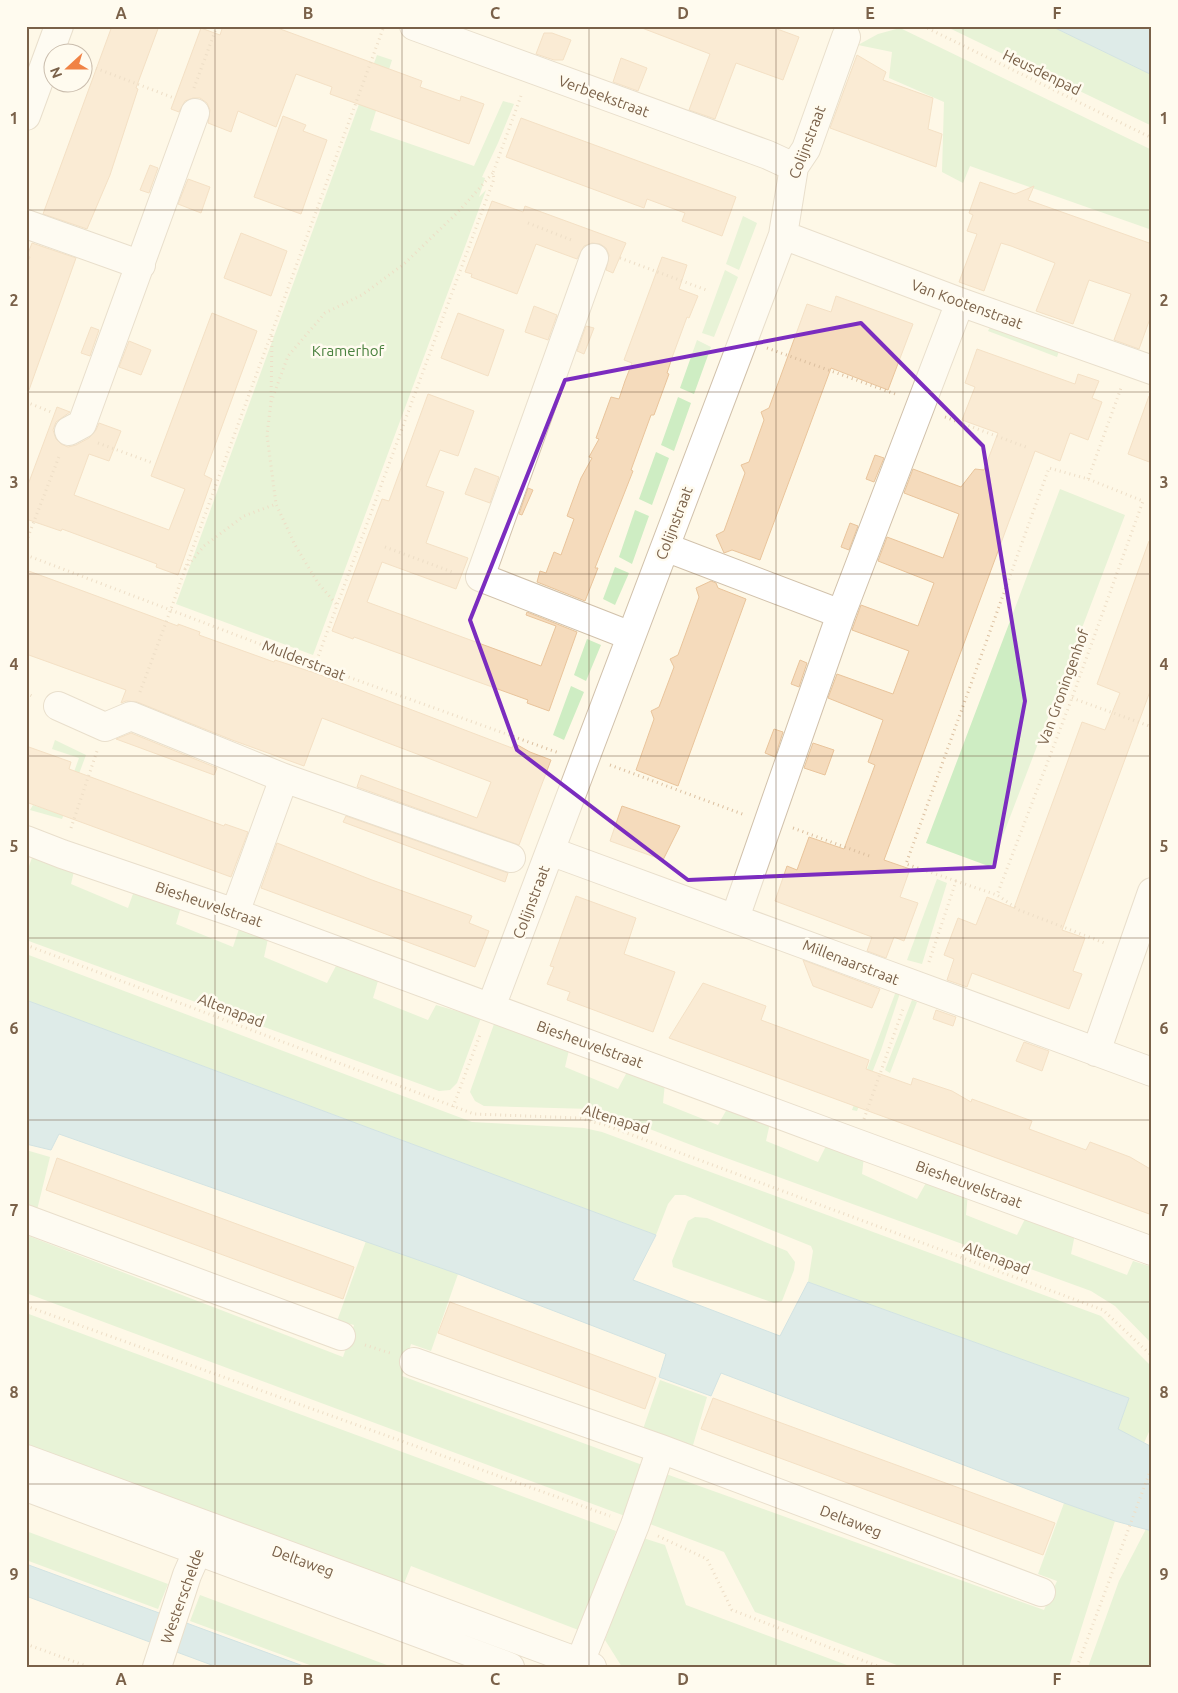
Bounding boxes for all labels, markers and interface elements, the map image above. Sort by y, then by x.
text: A [115,4,127,22]
text: B [303,4,313,22]
text: C [490,4,500,22]
text: D [677,4,689,22]
text: E [865,4,875,22]
text: F [1053,4,1062,22]
north arrow [42,42,92,92]
street label: Heusdenpad [1000,46,1084,98]
text: N [47,65,65,80]
street label: Verbeekstraat [556,72,652,120]
street label: Colijnstraat [785,103,829,181]
text: 1 [9,109,19,127]
text: 1 [1159,109,1169,127]
street label: Van Kootenstraat [909,276,1025,332]
text: 2 [9,291,19,309]
text: 2 [1159,291,1169,309]
park label: Kramerhof [312,342,385,359]
text: 3 [9,473,19,491]
text: 3 [1159,473,1169,491]
street label: Colijnstraat [652,484,696,562]
street label: Van Groningenhof [1034,626,1092,748]
street label: Mulderstraat [260,636,348,684]
text: 4 [9,655,19,673]
text: 4 [1159,655,1169,673]
text: 5 [9,837,19,855]
text: 5 [1159,837,1169,855]
street label: Colijnstraat [509,863,553,941]
street label: Biesheuvelstraat [153,878,265,930]
street label: Millenaarstraat [800,936,902,988]
street label: Altenapad [196,990,266,1030]
street label: Biesheuvelstraat [534,1017,646,1071]
text: 6 [9,1019,19,1037]
text: 6 [1159,1019,1169,1037]
street label: Altenapad [580,1101,652,1137]
street label: Biesheuvelstraat [913,1157,1025,1211]
text: 7 [9,1201,19,1219]
text: 7 [1159,1201,1169,1219]
street label: Altenapad [961,1238,1033,1278]
text: 8 [9,1383,19,1401]
text: 8 [1159,1383,1169,1401]
street label: Deltaweg [818,1501,884,1541]
street label: Deltaweg [270,1542,336,1580]
street label: Westerschelde [157,1546,207,1646]
text: 9 [9,1565,19,1583]
text: 9 [1159,1565,1169,1583]
text: A [115,1670,127,1688]
text: B [303,1670,313,1688]
text: C [490,1670,500,1688]
text: D [677,1670,689,1688]
text: E [865,1670,875,1688]
text: F [1053,1670,1062,1688]

